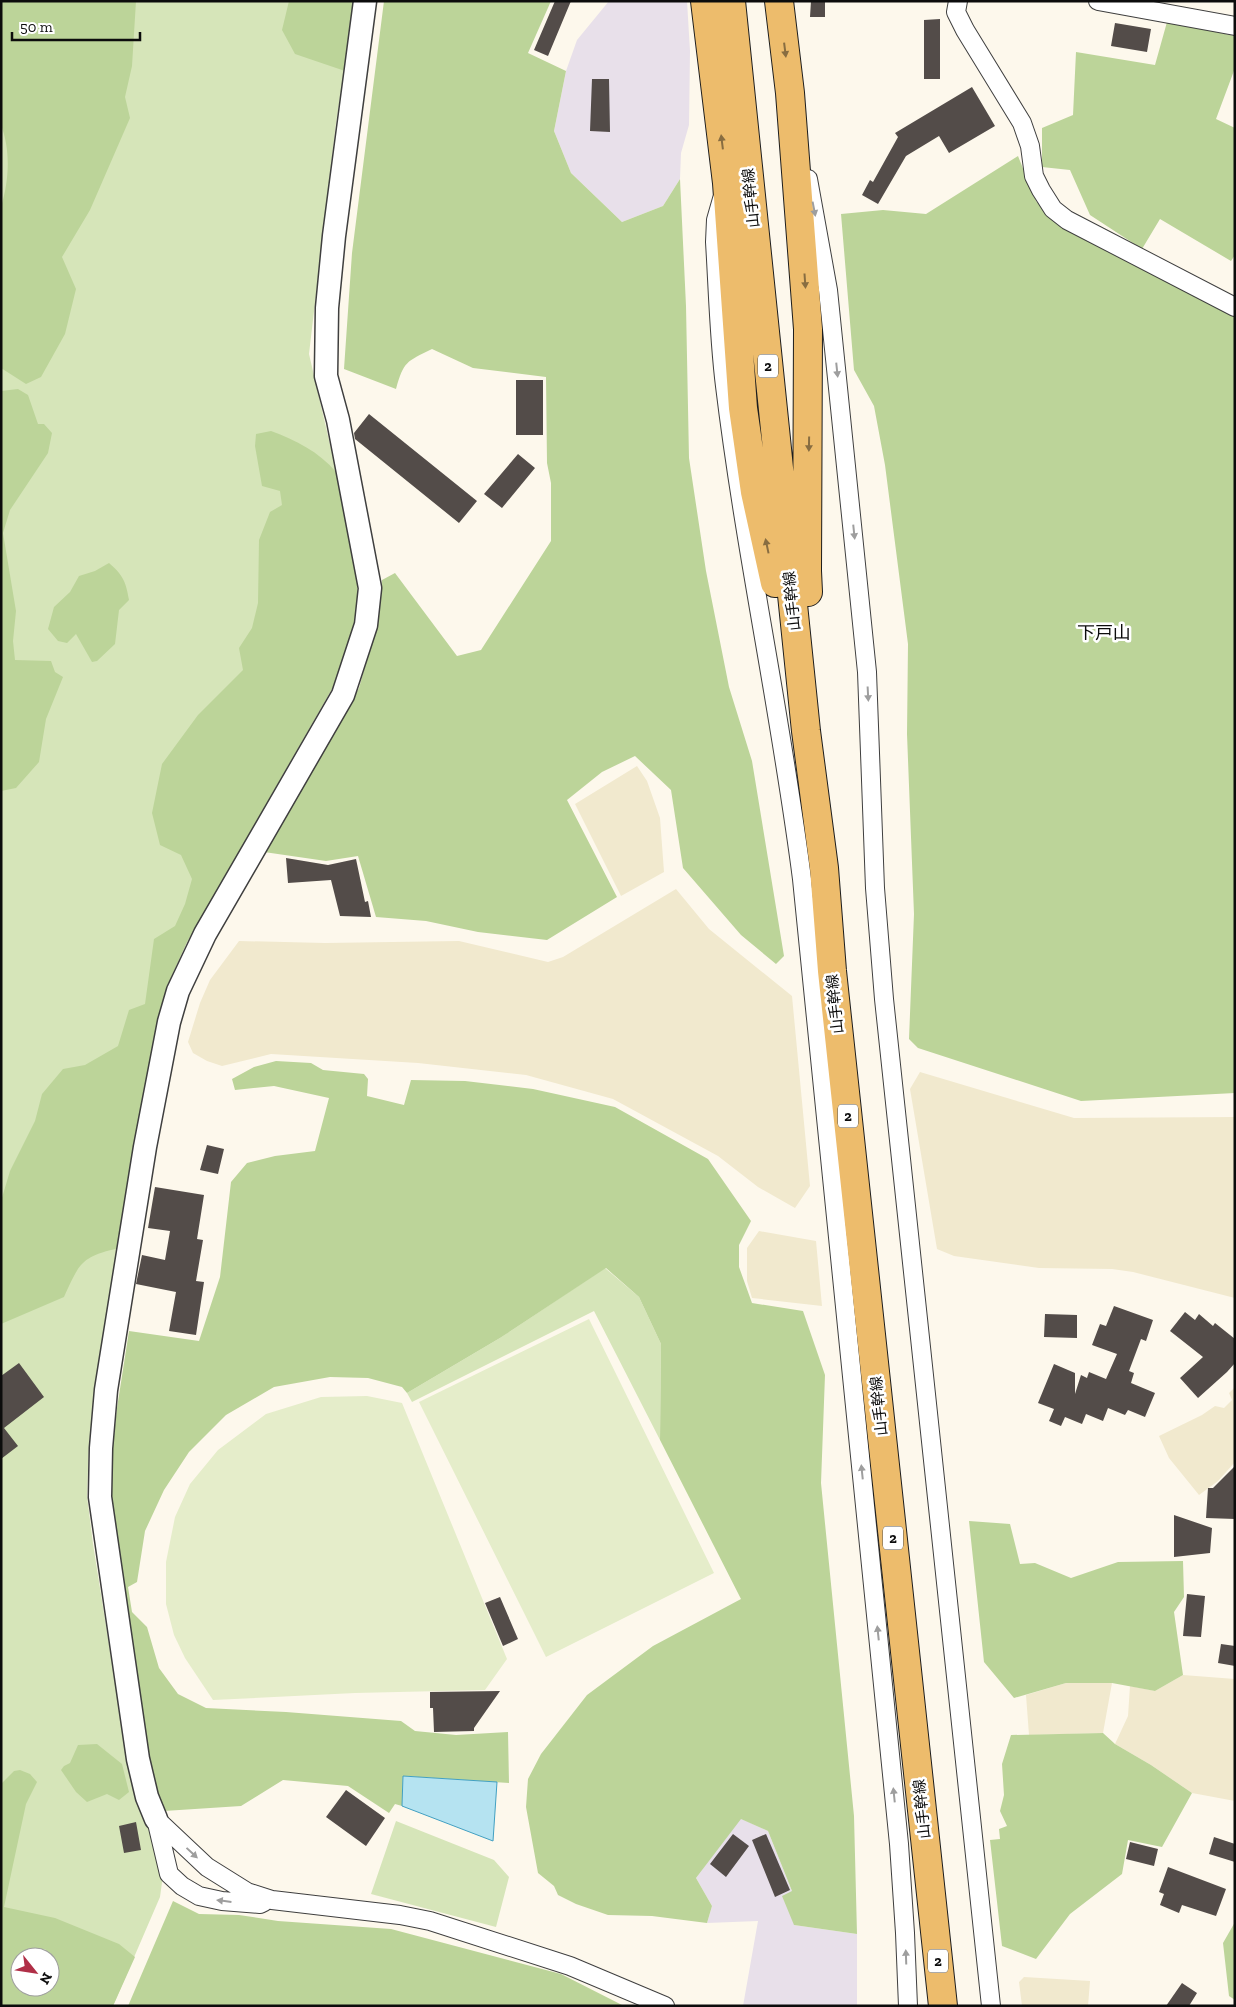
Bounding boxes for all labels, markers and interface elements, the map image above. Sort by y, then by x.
scale bar [12,10,140,42]
text: 50 m [20,18,53,36]
one-way arrow [781,42,789,58]
one-way arrow [718,134,726,150]
street label: 山手幹線 [739,167,763,229]
one-way arrow [810,202,818,218]
one-way arrow [802,274,810,290]
road number: 2 [758,354,778,378]
one-way arrow [833,362,841,378]
one-way arrow [805,436,813,452]
one-way arrow [850,524,858,540]
one-way arrow [763,539,771,554]
street label: 山手幹線 [780,570,804,632]
district label: 下戸山 [1077,622,1131,644]
one-way arrow [865,686,873,702]
street label: 山手幹線 [823,973,847,1035]
road number: 2 [838,1104,858,1128]
street label: 山手幹線 [867,1375,891,1437]
one-way arrow [857,1463,865,1479]
road number: 2 [883,1526,903,1550]
one-way arrow [874,1625,882,1641]
street label: 山手幹線 [910,1778,934,1840]
one-way arrow [890,1787,898,1803]
one-way arrow [185,1847,197,1859]
one-way arrow [216,1897,232,1905]
north arrow [10,1947,60,1997]
one-way arrow [902,1949,910,1965]
road number: 2 [928,1950,948,1972]
text: N [36,1969,56,1987]

